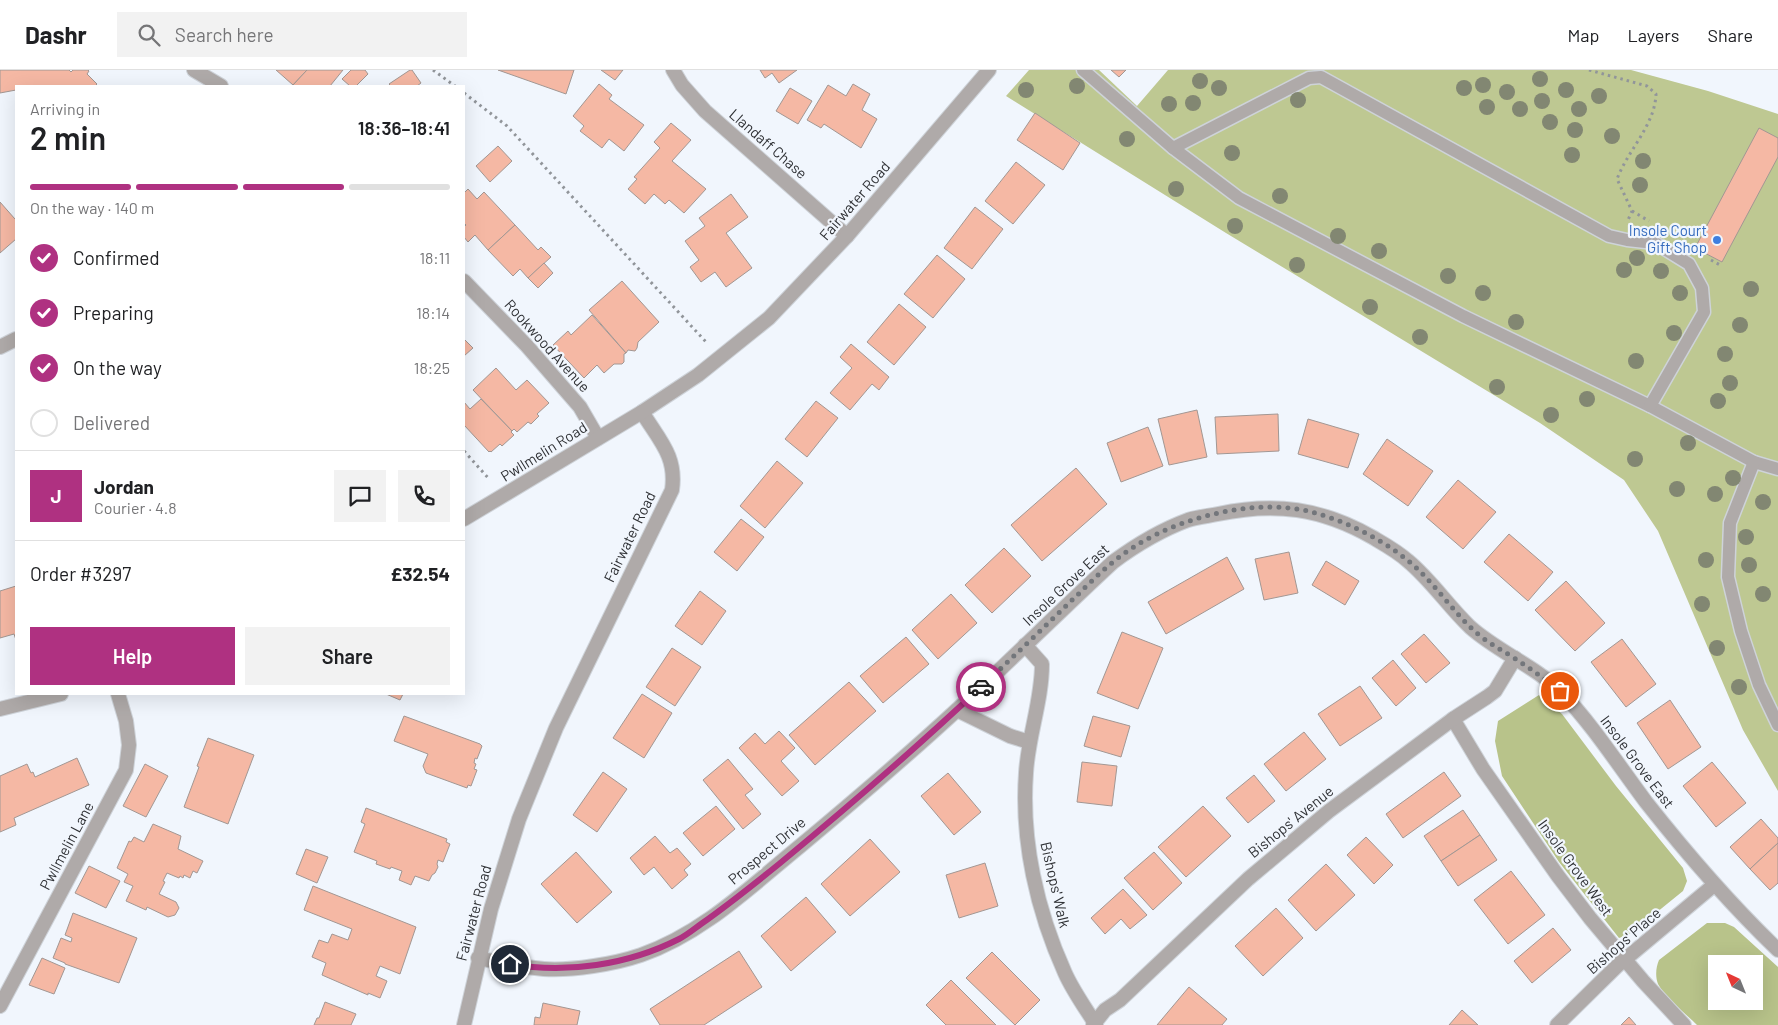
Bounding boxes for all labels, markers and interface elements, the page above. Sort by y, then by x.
search box [117,12,467,57]
text: Dashr [25,20,87,49]
icon: search [135,21,163,49]
text: Search here [175,23,274,46]
text: Map [1567,24,1599,46]
text: Layers [1627,24,1680,46]
text: Share [1708,24,1753,46]
text: Arriving in [30,99,100,118]
street label: Llandaff Chase [726,105,811,182]
text: 18:36–18:41 [358,116,450,139]
text: 2 min [30,118,106,156]
street label: Fairwater Road [815,157,893,243]
text: On the way · 140 m [30,198,154,217]
place label: Insole Court Gift Shop [1629,221,1707,256]
marker: Insole Court Gift Shop [1711,234,1723,246]
icon: check [30,244,58,272]
text: Confirmed [73,246,160,269]
text: 18:11 [419,248,450,267]
street label: Rookwood Avenue [501,295,594,395]
icon: check [30,299,58,327]
text: Preparing [73,301,154,324]
text: 18:14 [416,303,450,322]
icon: check [30,354,58,382]
text: On the way [73,356,162,379]
text: 18:25 [414,358,450,377]
text: Delivered [73,411,150,434]
street label: Pwllmelin Road [497,417,590,485]
button: chat [334,470,386,522]
button: phone [398,470,450,522]
text: Jordan [94,475,154,498]
text: J [50,484,62,507]
street label: Fairwater Road [599,488,659,585]
text: Courier · 4.8 [94,498,177,517]
street label: Insole Grove East [1018,540,1112,629]
text: Order #3297 [30,562,131,585]
text: £32.54 [391,562,450,585]
button: Help [30,627,235,685]
button: Share [245,627,450,685]
courier [956,662,1006,712]
pin [1539,670,1581,712]
icon: car [967,673,995,701]
icon: bag [1546,677,1574,705]
street label: Insole Grove East [1597,711,1679,811]
street label: Bishops' Avenue [1244,781,1337,861]
street label: Pwllmelin Lane [35,798,97,893]
street label: Prospect Drive [724,813,809,888]
street label: Insole Grove West [1535,816,1617,919]
street label: Bishops' Walk [1037,840,1075,930]
street label: Fairwater Road [452,863,494,963]
street label: Bishops' Place [1583,903,1664,977]
pin [489,943,531,985]
icon: home [496,950,524,978]
north arrow [1708,955,1762,1010]
map controls [1708,955,1763,1010]

